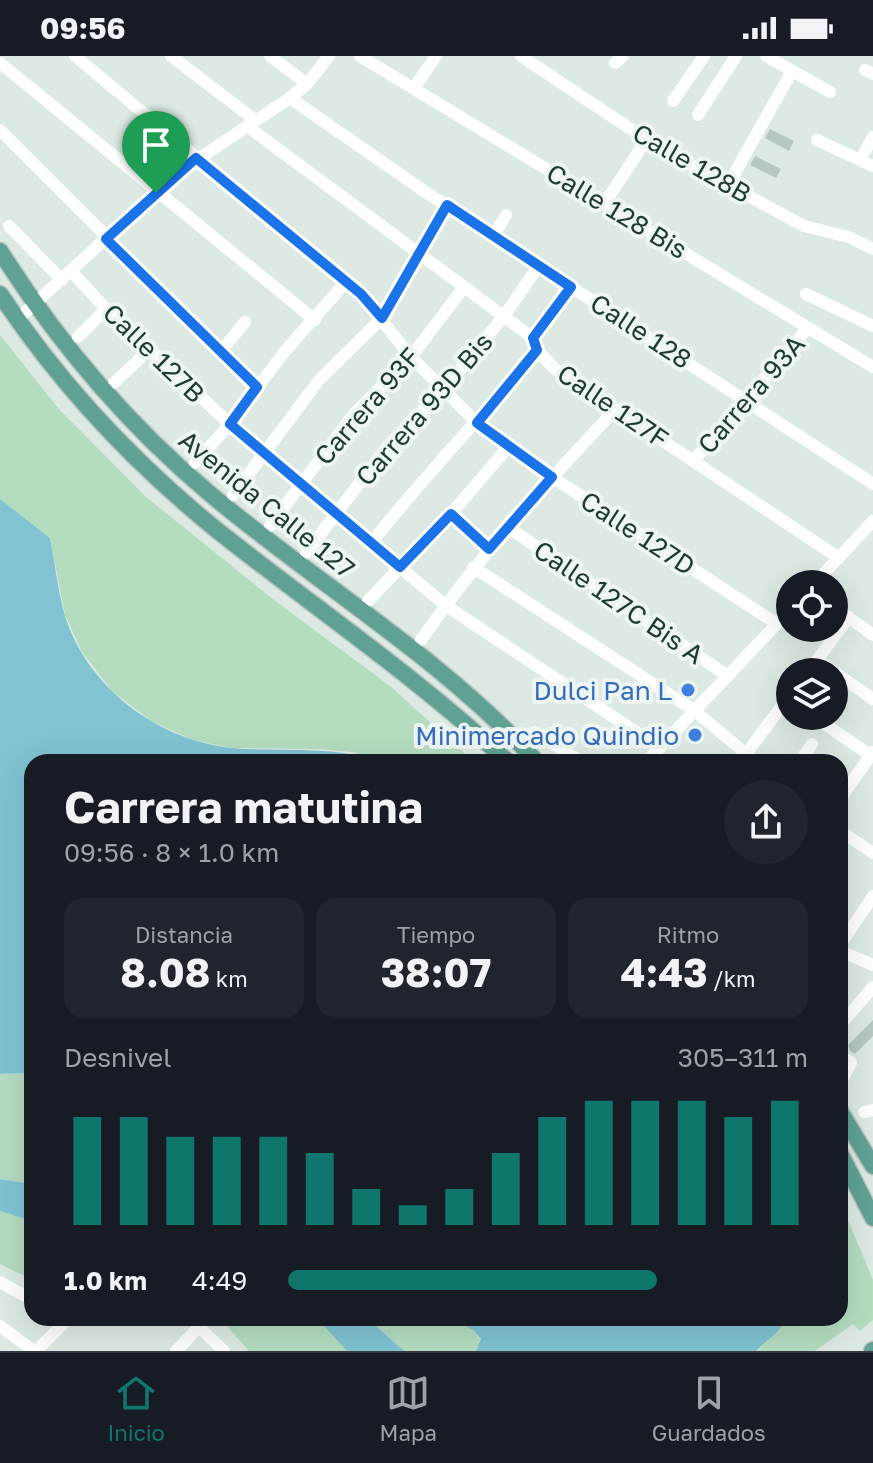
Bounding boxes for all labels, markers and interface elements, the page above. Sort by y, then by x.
text: 09:56 [40,10,126,46]
pin [122,111,190,193]
street label: Calle 128B [627,117,757,209]
icon: arrive [134,123,178,167]
street label: Calle 128 Bis [541,157,693,265]
street label: Calle 128 [585,287,697,375]
street label: Calle 127B [97,297,211,409]
street label: Carrera 93D Bis [349,326,499,492]
street label: Carrera 93A [691,328,811,460]
street label: Carrera 93F [308,341,426,471]
street label: Calle 127F [552,358,674,454]
street label: Avenida Calle 127 [173,424,361,584]
street label: Calle 127D [575,485,701,581]
street label: Calle 127C Bis A [528,534,710,670]
map controls [776,570,848,730]
button: locate [776,570,848,642]
button: layers [776,658,848,730]
place label: Dulci Pan L [534,675,672,706]
marker: Dulci Pan L [679,681,697,699]
place label: Minimercado Quindio [415,720,679,751]
marker: Minimercado Quindio [686,726,704,744]
text: Carrera matutina [64,780,423,833]
button: share [724,780,808,864]
text: 09:56 · 8 × 1.0 km [64,837,279,868]
text: Distancia [135,921,233,948]
text: Tiempo [397,921,475,948]
text: Ritmo [657,921,719,948]
text: 8.08 [120,948,210,996]
text: 38:07 [381,948,491,996]
text: 4:43 [620,948,708,996]
text: km [210,965,248,992]
text: /km [708,965,756,992]
text: Desnivel [64,1042,171,1073]
text: 305–311 m [678,1042,808,1073]
text: 1.0 km [64,1265,147,1296]
text: 4:49 [192,1265,247,1296]
tab: Inicio [107,1371,165,1446]
tab: Mapa [380,1371,437,1446]
tab: Guardados [652,1371,766,1446]

